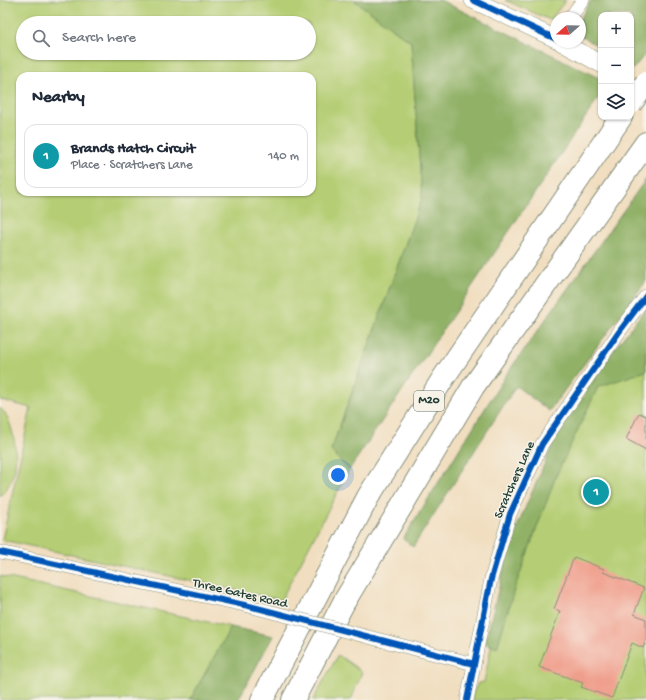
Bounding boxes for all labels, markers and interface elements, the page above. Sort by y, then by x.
north arrow [550,12,586,48]
map controls [598,12,634,120]
button: + [598,12,634,48]
search box [16,16,316,60]
icon: search [30,27,52,49]
text: Search here [62,29,136,47]
button: − [598,48,634,84]
button: layers [598,84,634,120]
text: Nearby [32,88,85,108]
text: Brands Hatch Circuit [71,140,195,158]
text: 1 [43,149,49,164]
text: 140 m [268,149,299,164]
text: Place · Scratchers Lane [71,158,193,173]
road number: M20 [414,391,444,411]
street label: Scratchers Lane [491,439,539,521]
your location [328,465,348,485]
pin: 1 [583,477,609,507]
street label: Three Gates Road [190,576,290,613]

